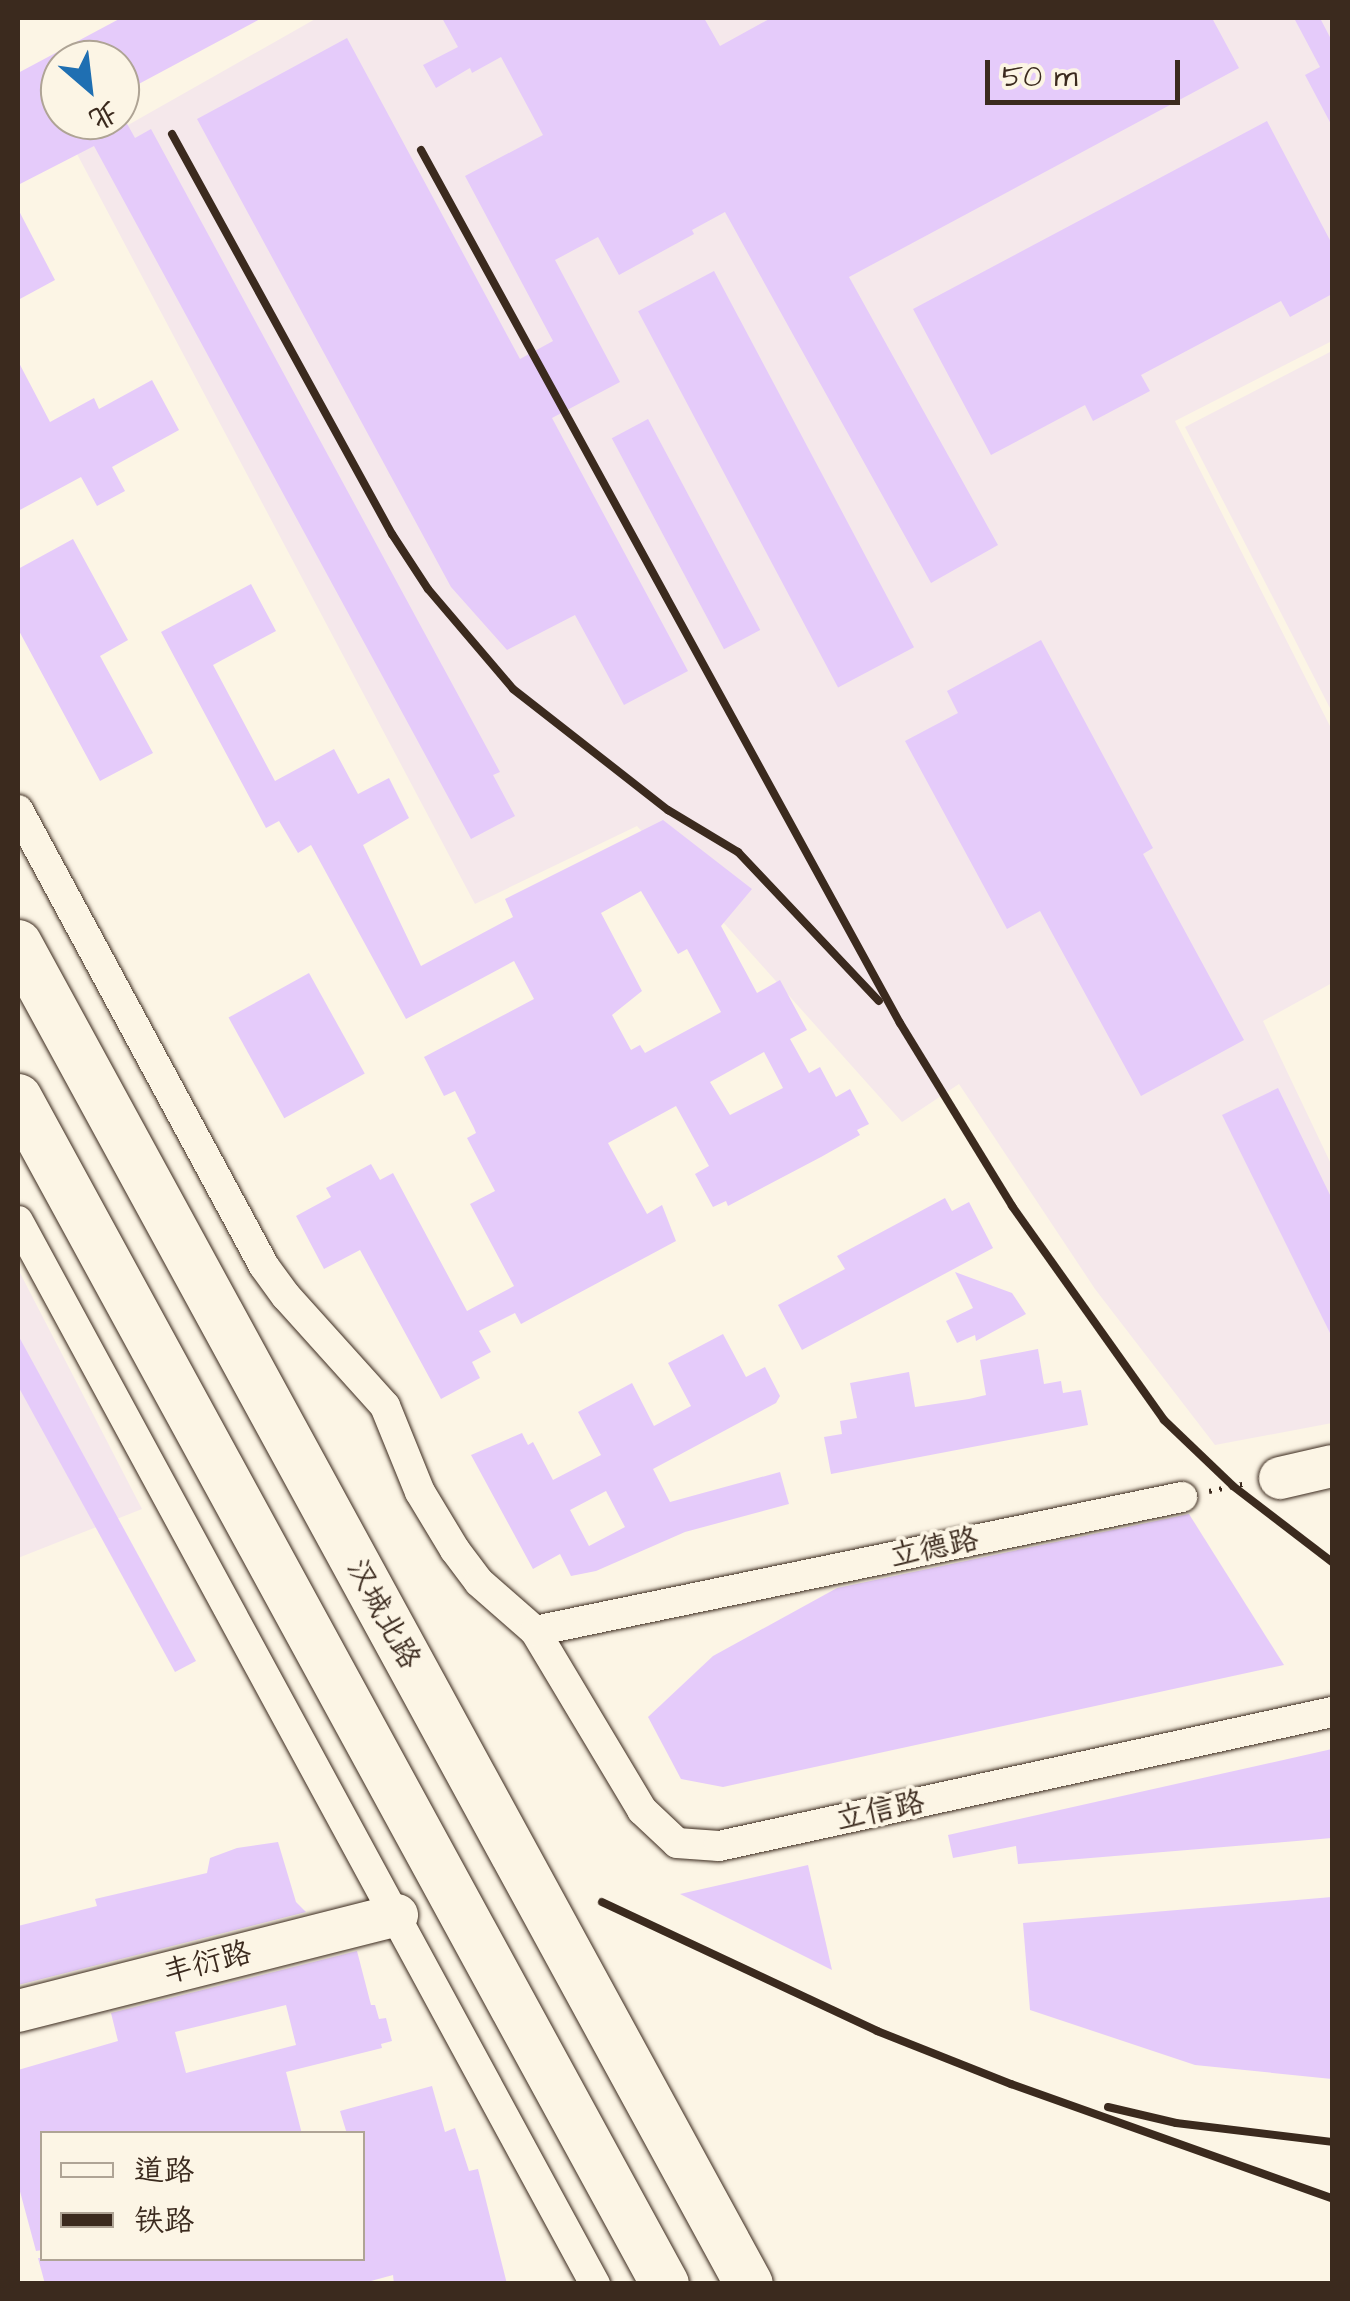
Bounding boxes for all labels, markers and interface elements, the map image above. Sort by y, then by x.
north arrow [40,40,140,140]
scale bar [990,40,1185,102]
text: 50 m [1002,56,1078,98]
text: 北 [82,91,125,139]
street label: 立德路 [886,1521,982,1575]
street label: 汉城北路 [338,1553,428,1675]
street label: 立信路 [832,1784,928,1838]
street label: 丰衍路 [159,1935,255,1991]
legend [40,2131,365,2261]
text: 道路 [134,2150,194,2192]
text: 铁路 [134,2200,194,2242]

